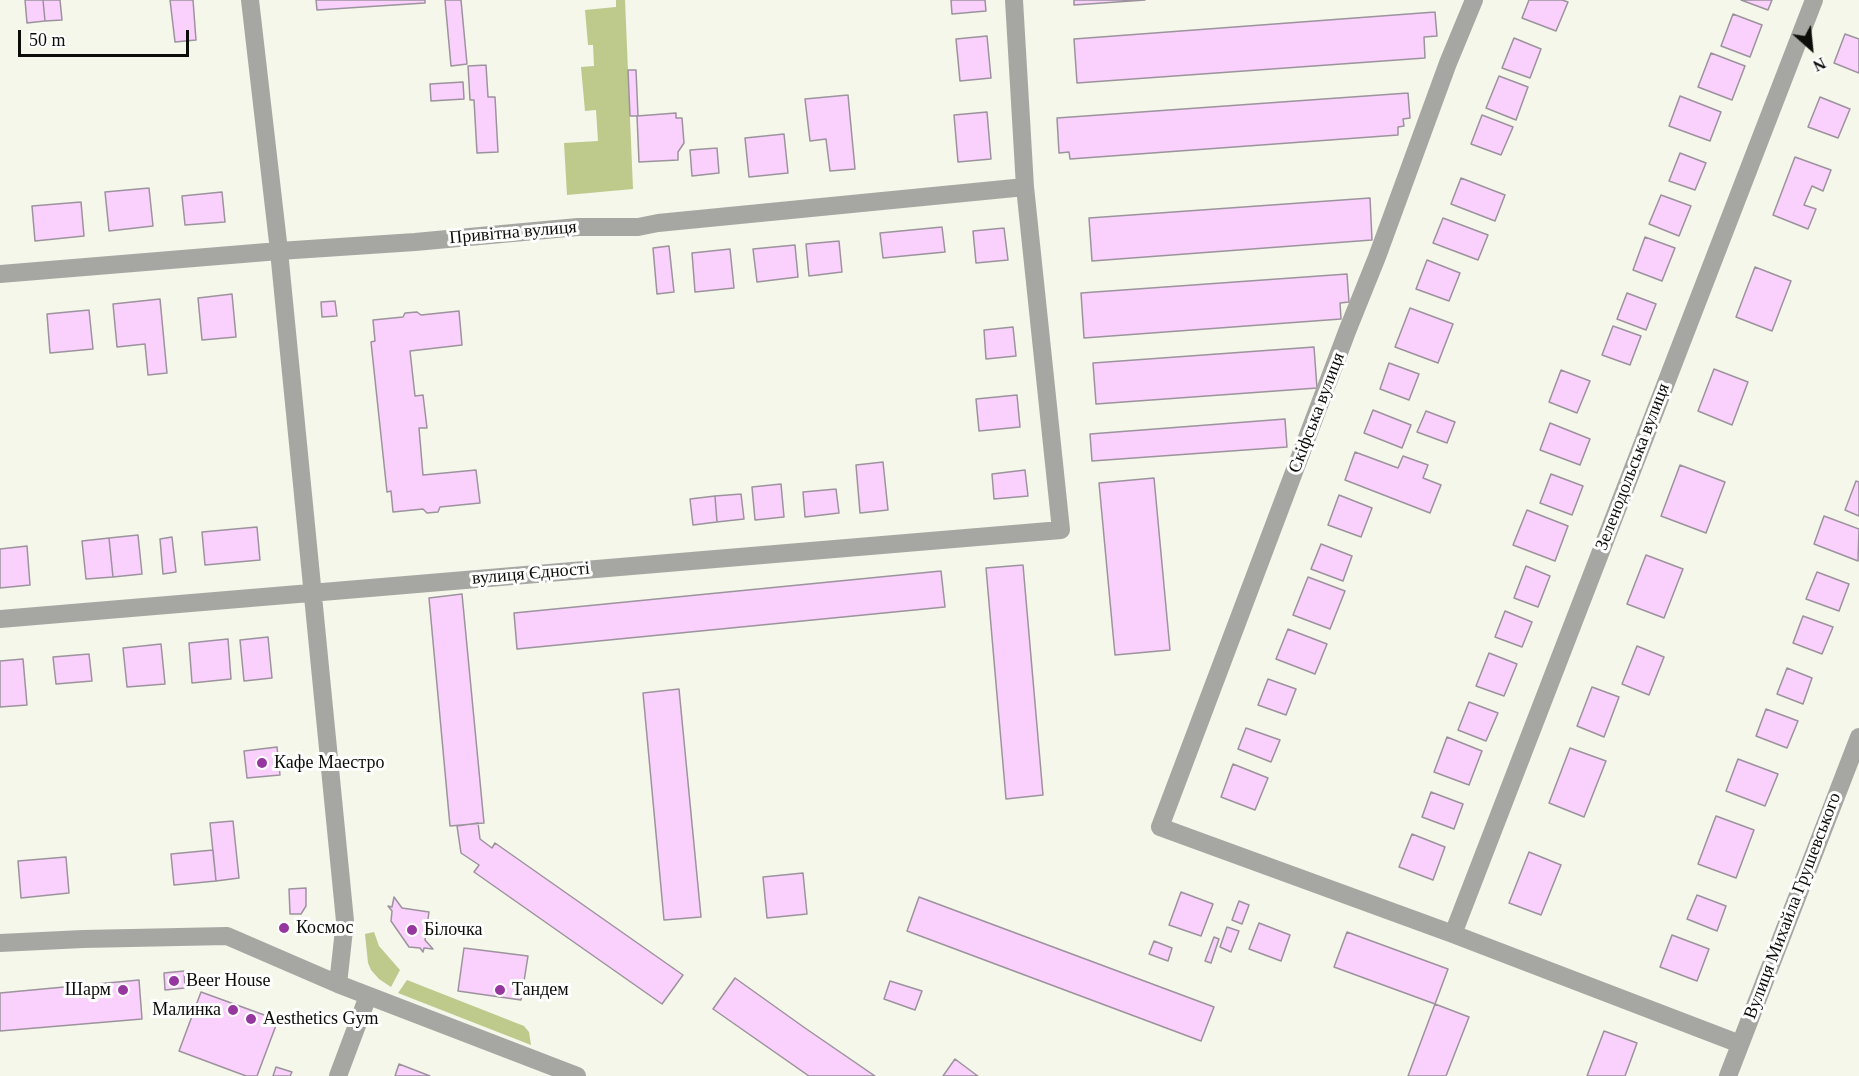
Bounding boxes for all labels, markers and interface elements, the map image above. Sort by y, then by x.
scale bar [21,18,192,56]
north arrow [1781,18,1841,78]
text: 50 m [29,30,66,50]
text: N [1810,54,1828,75]
street label: Привітна вулиця [448,217,578,249]
street label: Скіфська вулиця [1284,350,1350,476]
street label: Зеленодольська вулиця [1591,381,1675,553]
street label: вулиця Єдності [471,558,591,590]
place label: Кафе Маестро [274,752,384,774]
marker: Кафе Маестро [255,756,269,770]
street label: Вулиця Михайла Грушевського [1740,790,1846,1022]
place label: Космос [296,917,353,939]
place label: Білочка [424,919,482,941]
marker: Космос [277,921,291,935]
marker: Білочка [405,923,419,937]
place label: Beer House [186,970,270,992]
marker: Beer House [167,974,181,988]
place label: Шарм [65,979,111,1001]
place label: Тандем [512,979,569,1001]
marker: Шарм [116,983,130,997]
marker: Тандем [493,983,507,997]
place label: Малинка [152,999,221,1021]
marker: Малинка [226,1003,240,1017]
place label: Aesthetics Gym [263,1008,378,1030]
marker: Aesthetics Gym [244,1012,258,1026]

